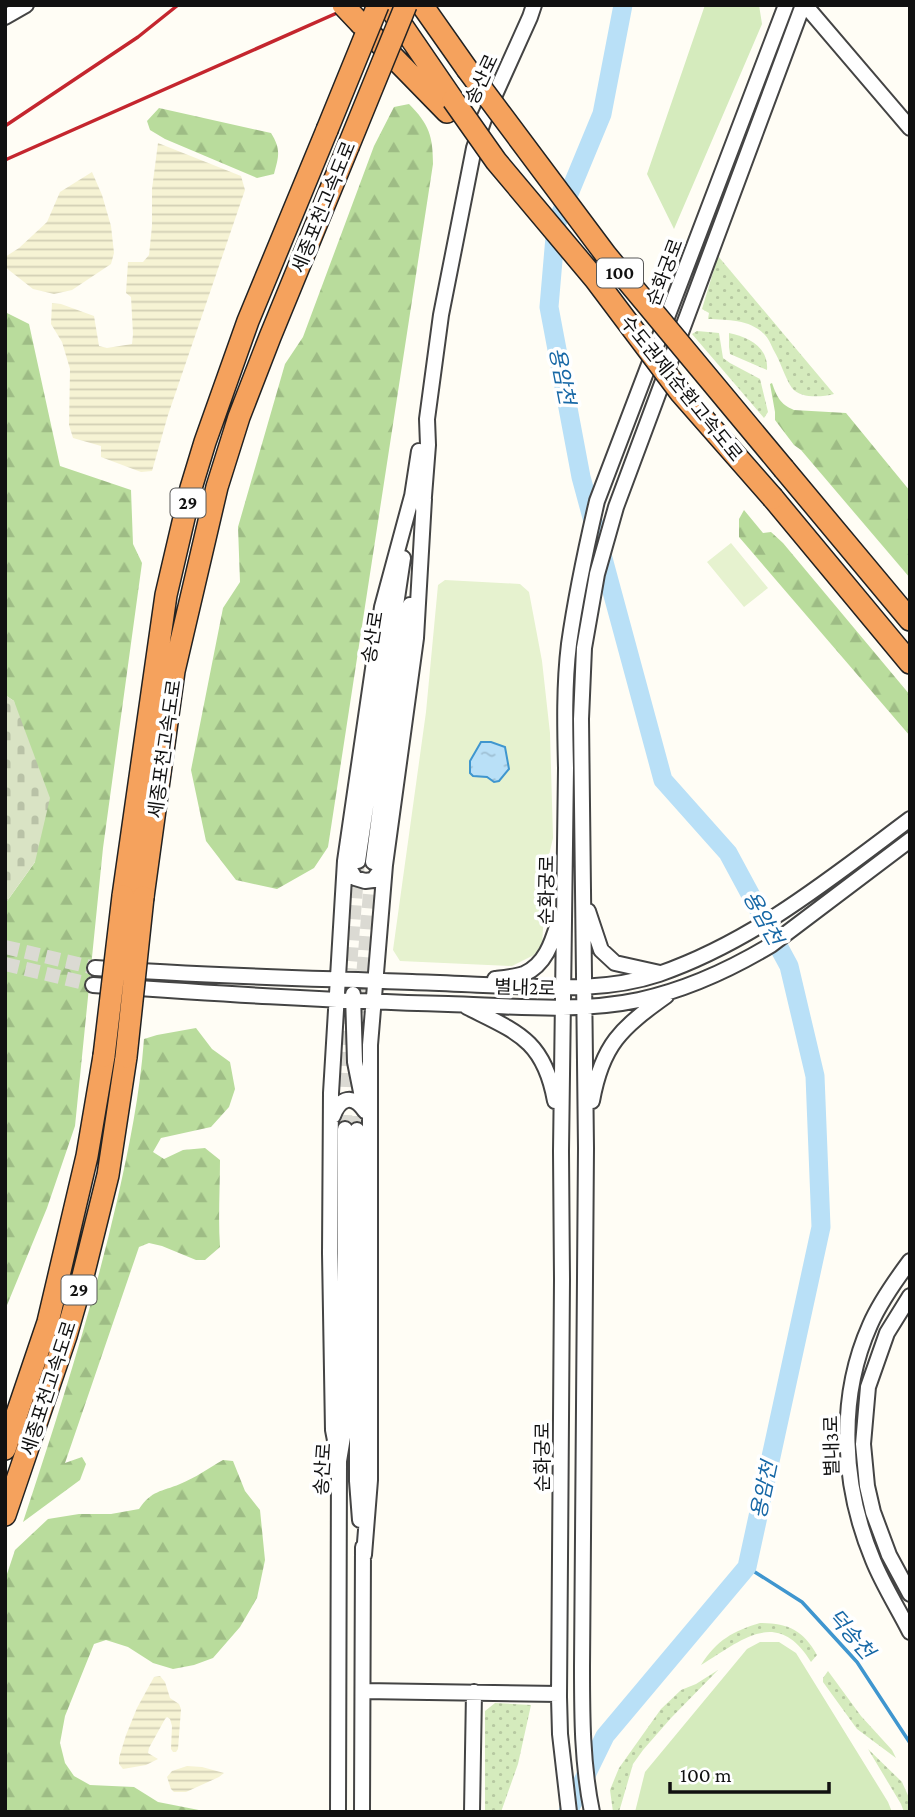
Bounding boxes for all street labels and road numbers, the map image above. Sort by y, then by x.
street label: 송산로 [461,51,502,107]
street label: 세종포천고속도로 [288,138,359,276]
street label: 순화궁로 [642,236,687,309]
road number: 100 [597,258,643,288]
street label: 수도권제1순환고속도로 [616,311,747,465]
road number: 29 [170,489,206,518]
street label: 송산로 [358,610,387,665]
street label: 세종포천고속도로 [144,678,185,820]
street label: 순화궁로 [535,855,558,925]
street label: 별내2로 [494,976,556,999]
road number: 29 [62,1275,96,1304]
street label: 세종포천고속도로 [17,1318,80,1458]
street label: 별내3로 [820,1415,843,1477]
street label: 순화궁로 [532,1422,553,1492]
street label: 송산로 [310,1442,335,1496]

